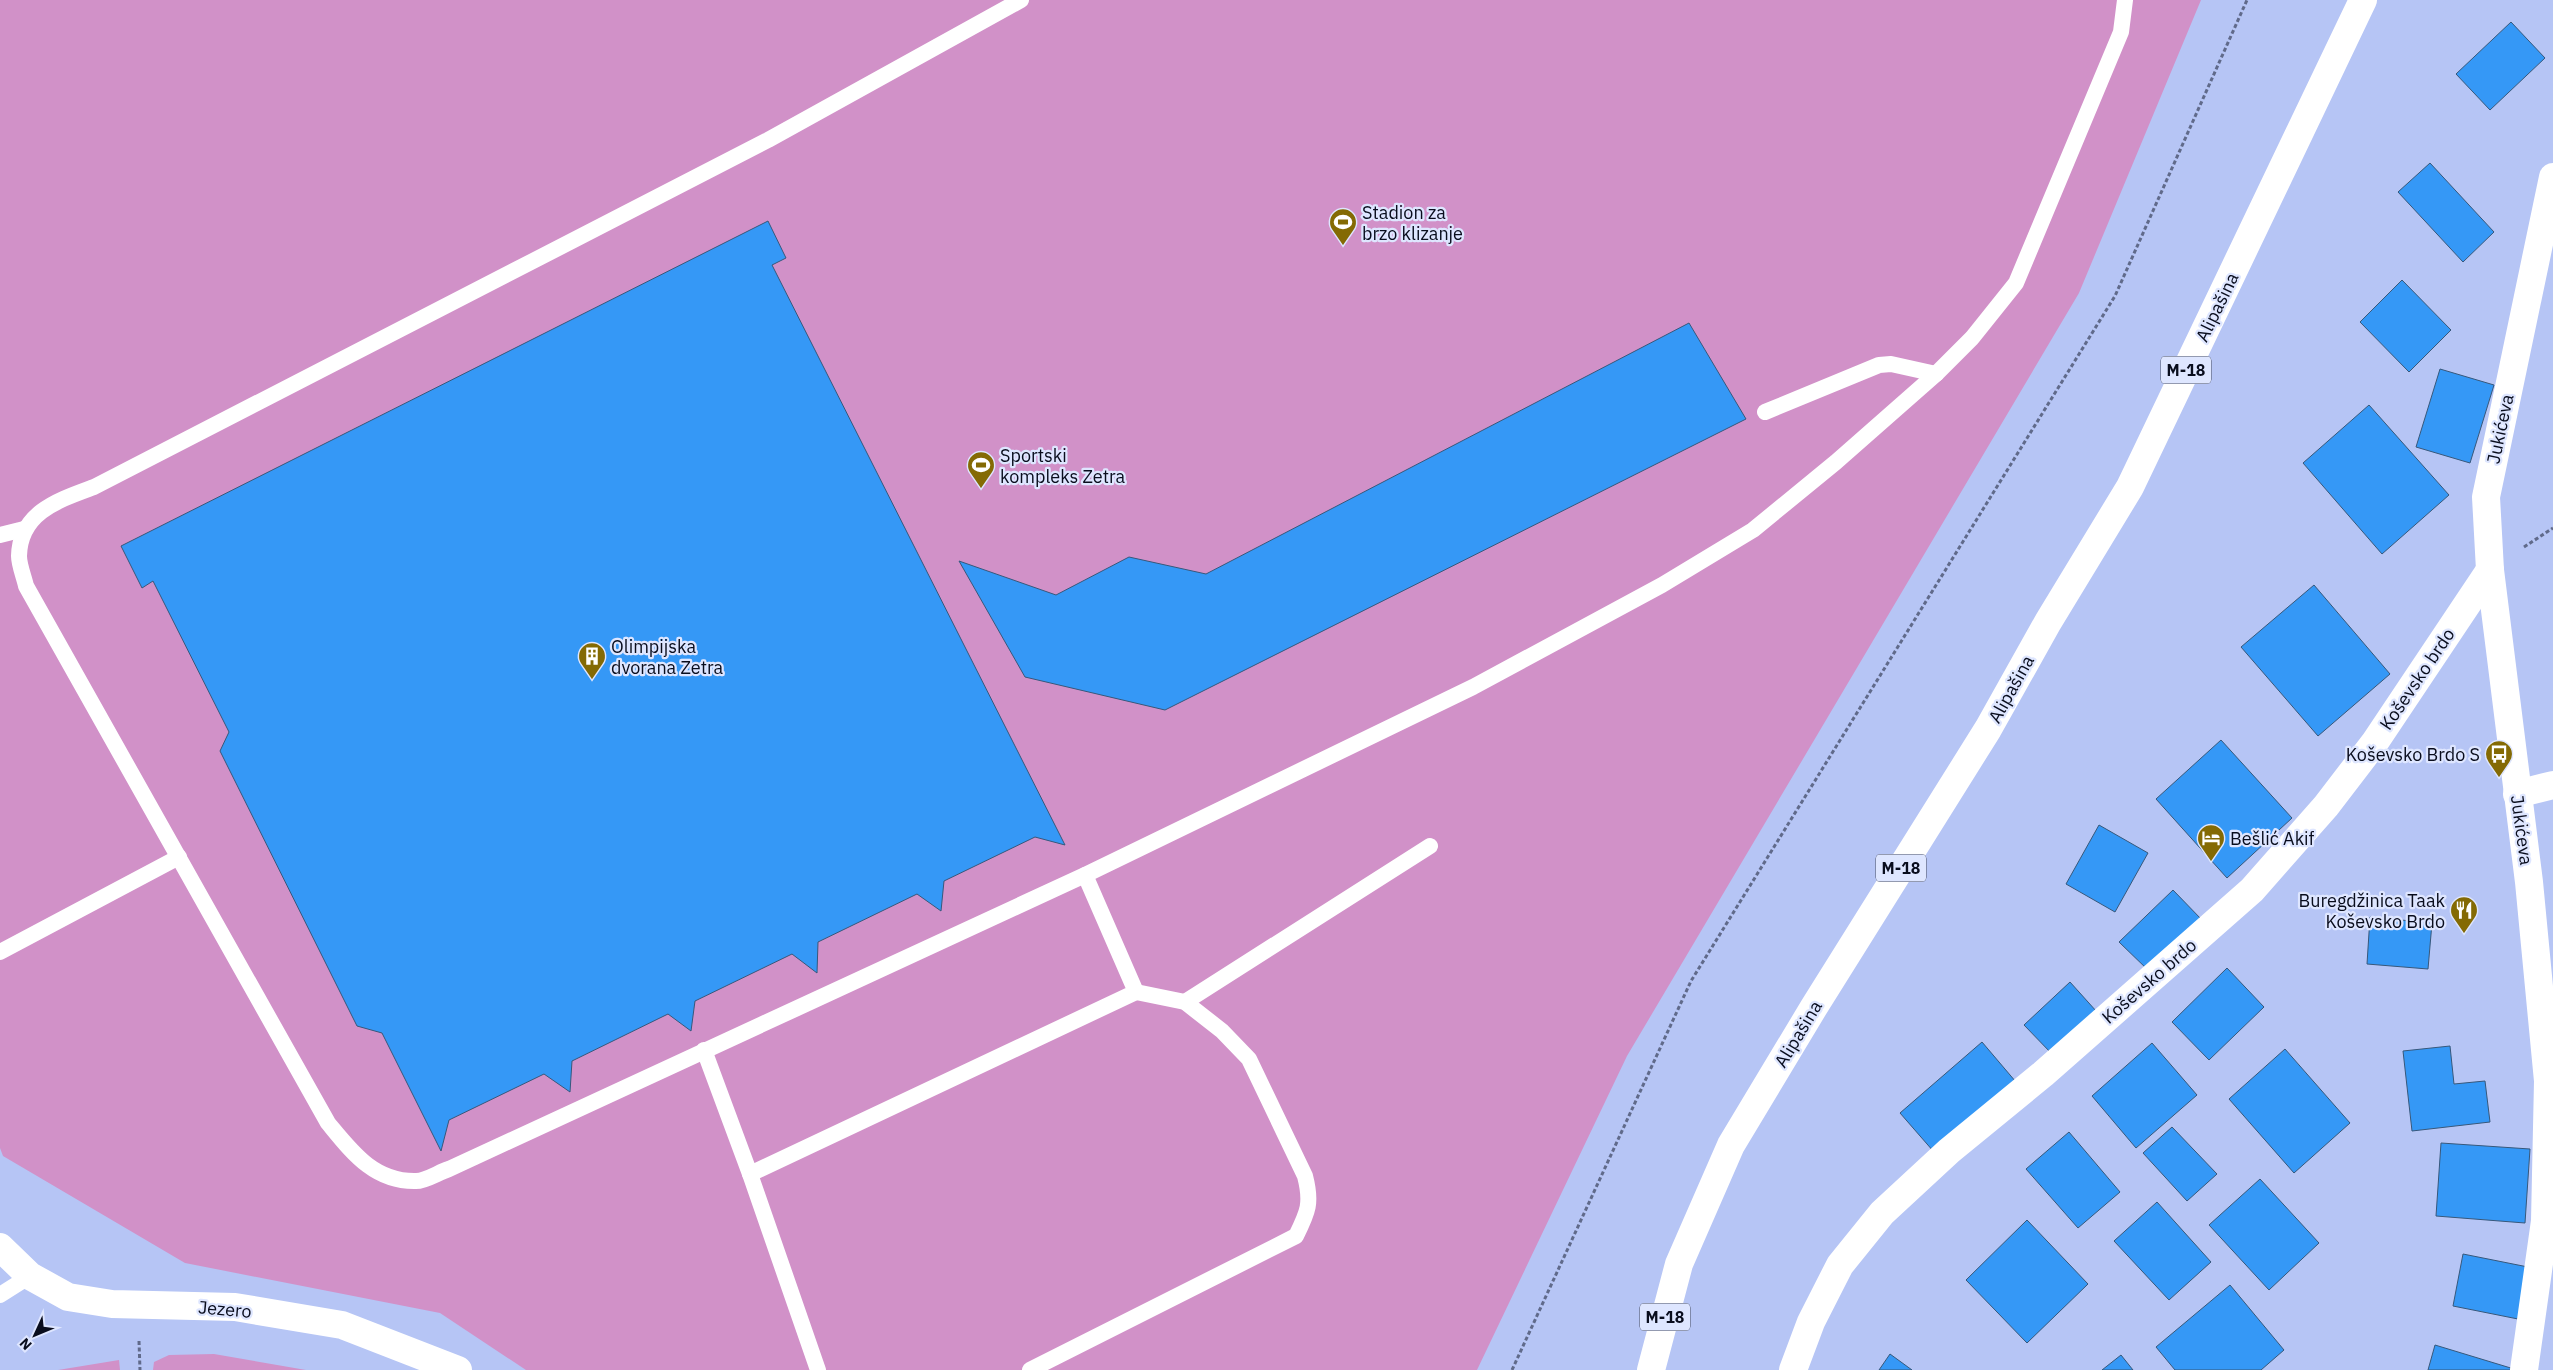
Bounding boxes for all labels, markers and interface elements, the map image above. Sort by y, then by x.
place label: Stadion za brzo klizanje [1362,201,1463,245]
sports icon: Stadion za brzo klizanje [1328,207,1358,246]
street label: Alipašina [2190,268,2244,345]
road number: M-18 [2161,356,2211,384]
street label: Jukićeva [2481,392,2519,466]
place label: Sportski kompleks Zetra [1000,444,1126,488]
sports icon: Sportski kompleks Zetra [966,450,996,489]
street label: Koševsko brdo [2374,624,2460,734]
place label: Olimpijska dvorana Zetra [611,635,724,679]
building icon: Olimpijska dvorana Zetra [577,641,607,680]
street label: Alipašina [1983,651,2039,727]
bus stop icon: Koševsko Brdo S [2484,739,2514,778]
place label: Koševsko Brdo S [2346,743,2480,766]
street label: Jukićeva [2506,794,2538,867]
hotel icon: Bešlić Akif [2196,823,2226,862]
place label: Bešlić Akif [2230,827,2315,850]
road number: M-18 [1876,854,1926,881]
place label: Buregdžinica Taak Koševsko Brdo [2299,889,2446,933]
restaurant icon: Buregdžinica Taak Koševsko Brdo [2449,895,2479,934]
street label: Koševsko brdo [2097,934,2201,1028]
street label: Alipašina [1769,996,1827,1072]
street label: Jezero [197,1295,253,1323]
road number: M-18 [1640,1304,1690,1330]
north arrow [10,1310,60,1360]
text: N [16,1334,36,1354]

